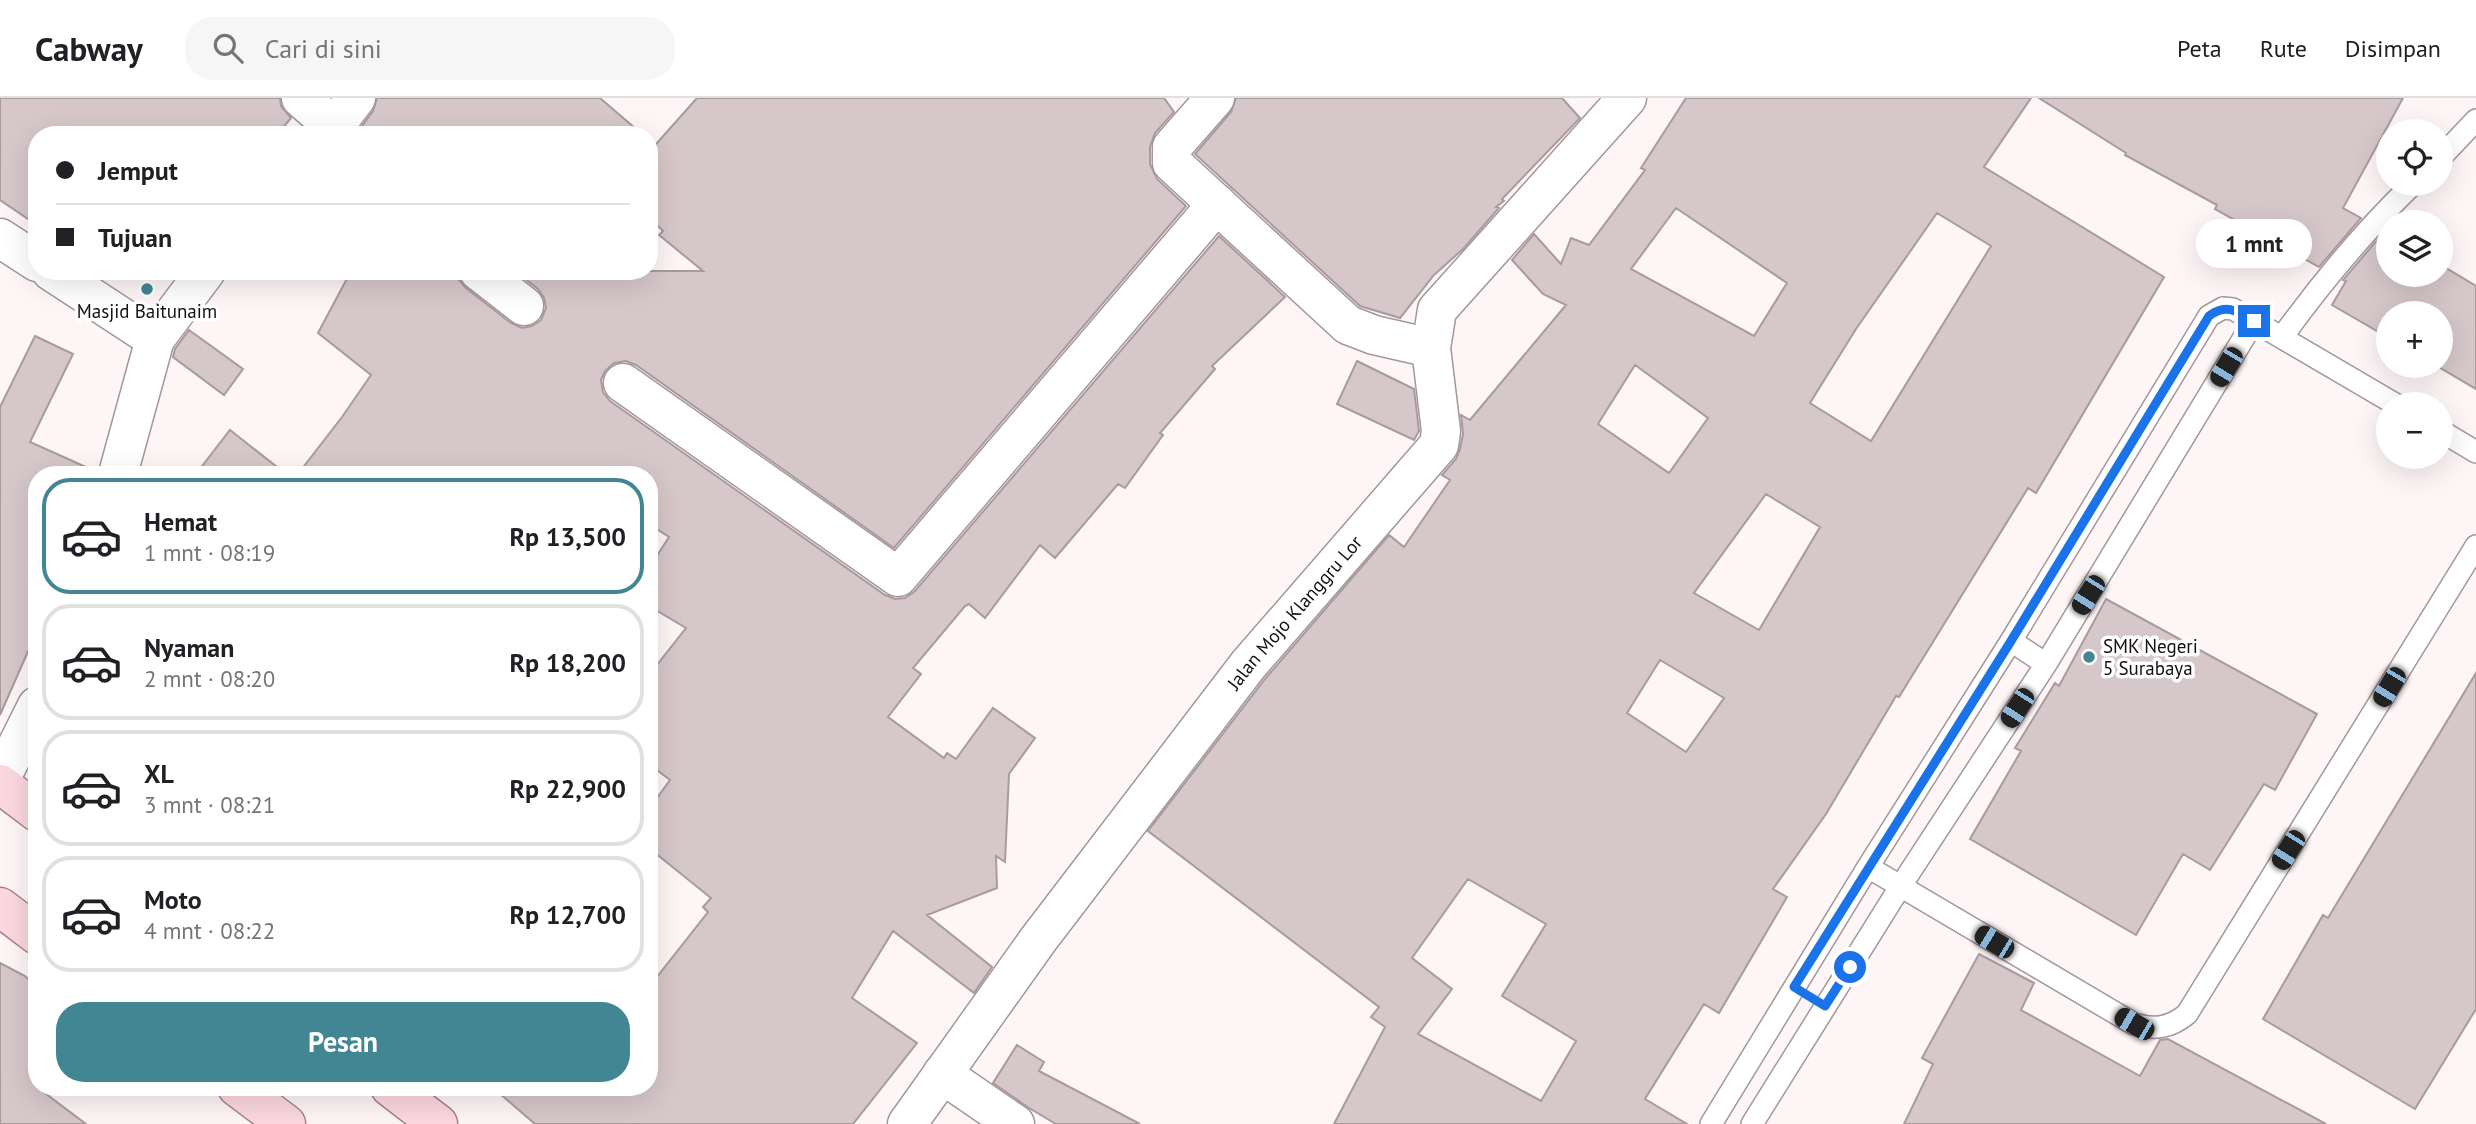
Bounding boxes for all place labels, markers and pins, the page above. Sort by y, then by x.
marker: Masjid Baitunaim [139,281,155,297]
place label: Masjid Baitunaim [77,299,217,323]
place label: SMK Negeri 5 Surabaya [2103,634,2198,680]
marker: SMK Negeri 5 Surabaya [2081,649,2097,665]

